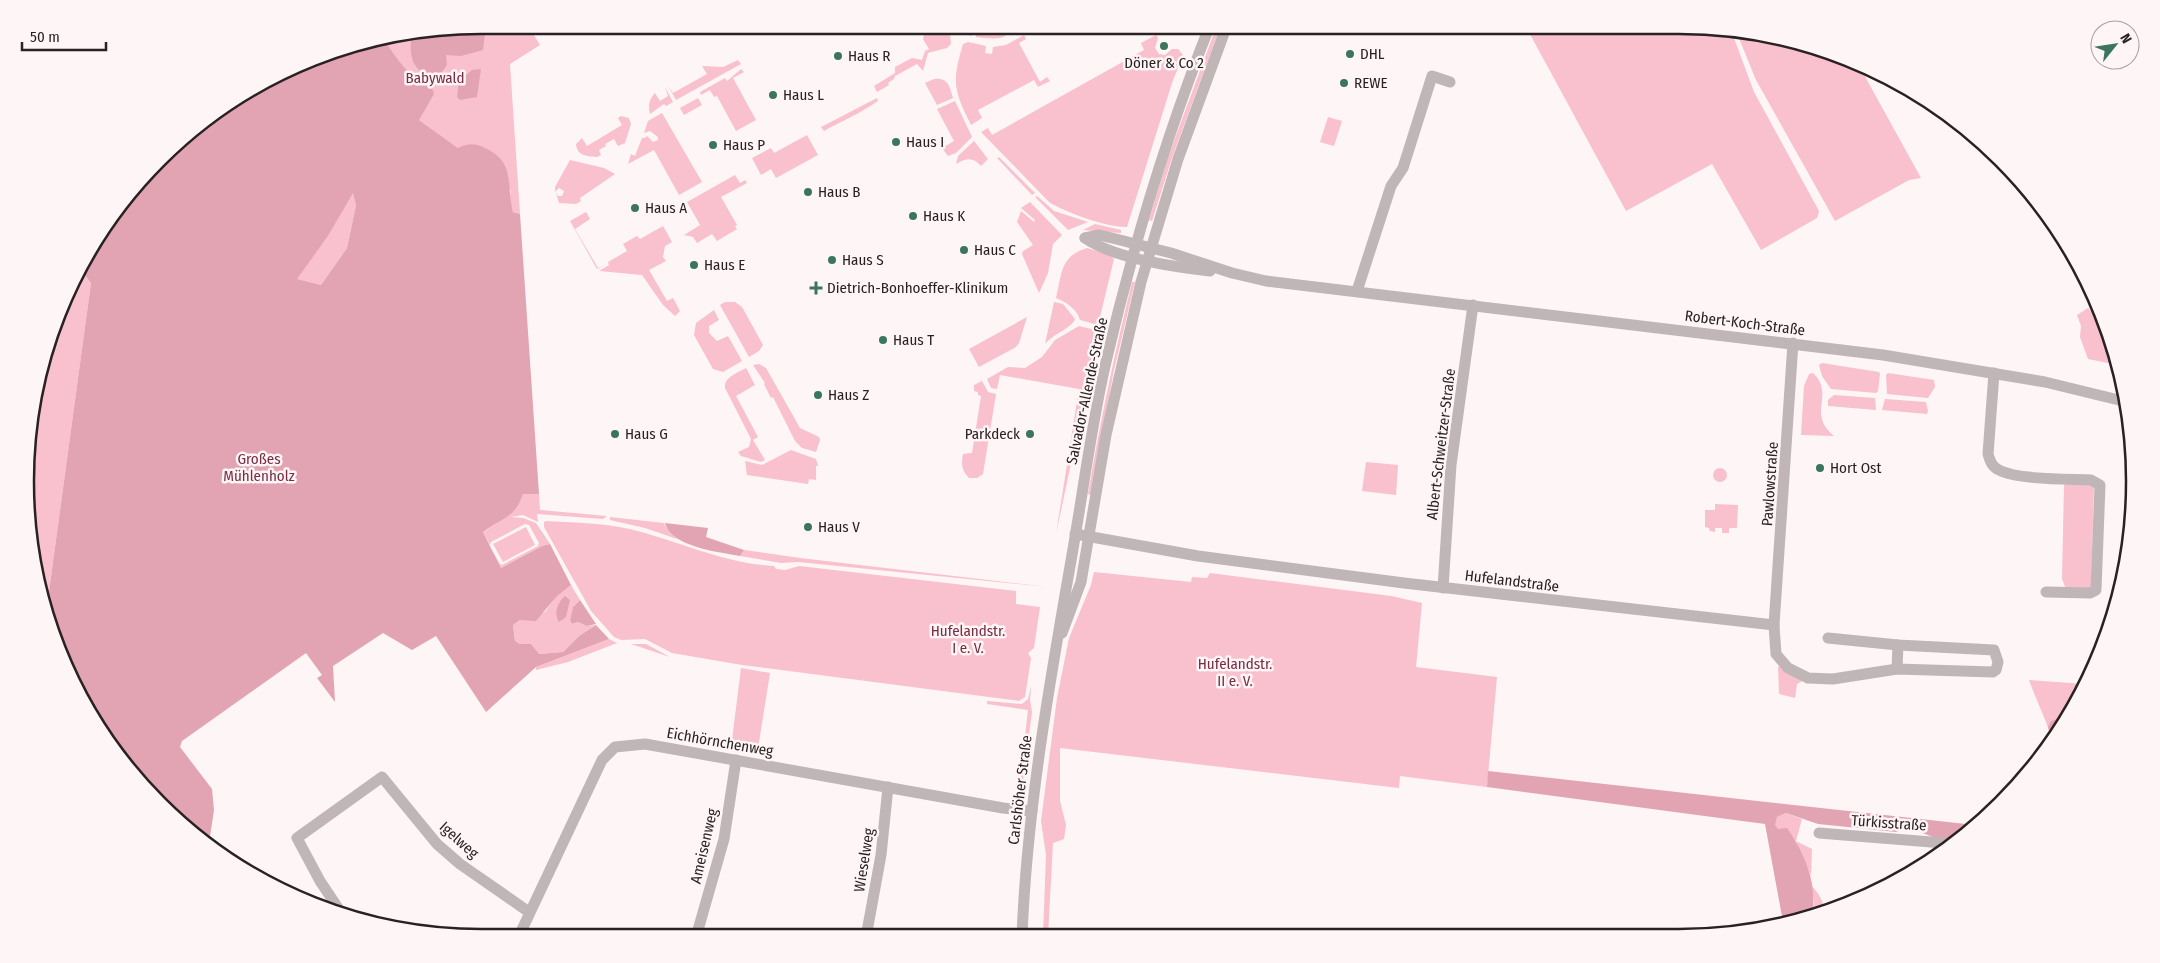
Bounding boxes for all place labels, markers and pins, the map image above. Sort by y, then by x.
marker: Döner & Co 2 [1158,40,1170,52]
place label: DHL [1360,45,1385,63]
place label: Haus R [848,47,890,65]
marker: DHL [1344,48,1356,60]
marker: Haus R [832,50,844,62]
place label: Döner & Co 2 [1124,54,1204,72]
place label: REWE [1354,74,1387,92]
marker: REWE [1338,77,1350,89]
place label: Haus L [783,86,824,104]
marker: Haus L [767,89,779,101]
place label: Haus I [906,133,944,151]
place label: Haus P [723,136,765,154]
marker: Haus I [890,136,902,148]
marker: Haus P [707,139,719,151]
place label: Haus B [818,183,860,201]
marker: Haus B [802,186,814,198]
place label: Haus A [645,199,687,217]
marker: Haus A [629,202,641,214]
place label: Haus K [923,207,965,225]
marker: Haus K [907,210,919,222]
place label: Haus C [974,241,1016,259]
marker: Haus C [958,244,970,256]
place label: Haus S [842,251,884,269]
marker: Haus S [826,254,838,266]
place label: Haus E [704,256,745,274]
marker: Haus E [688,259,700,271]
place label: Dietrich-Bonhoeffer-Klinikum [827,279,1008,297]
marker: Dietrich-Bonhoeffer-Klinikum [809,281,823,295]
place label: Haus T [893,331,934,349]
marker: Haus T [877,334,889,346]
place label: Haus Z [828,386,869,404]
marker: Haus Z [812,389,824,401]
place label: Haus G [625,425,668,443]
place label: Parkdeck [965,425,1020,443]
marker: Haus G [609,428,621,440]
marker: Parkdeck [1024,428,1036,440]
place label: Hort Ost [1830,459,1881,477]
marker: Hort Ost [1814,462,1826,474]
place label: Haus V [818,518,860,536]
marker: Haus V [802,521,814,533]

